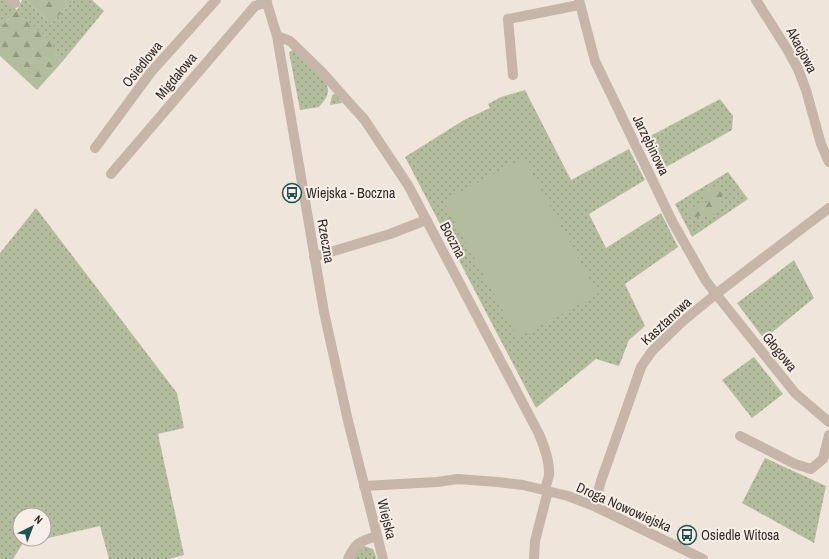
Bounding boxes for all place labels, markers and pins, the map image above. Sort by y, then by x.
bus stop icon: Wiejska - Boczna [281,182,303,204]
place label: Wiejska - Boczna [306,184,396,202]
bus stop icon: Osiedle Witosa [676,524,698,546]
place label: Osiedle Witosa [701,526,780,544]

